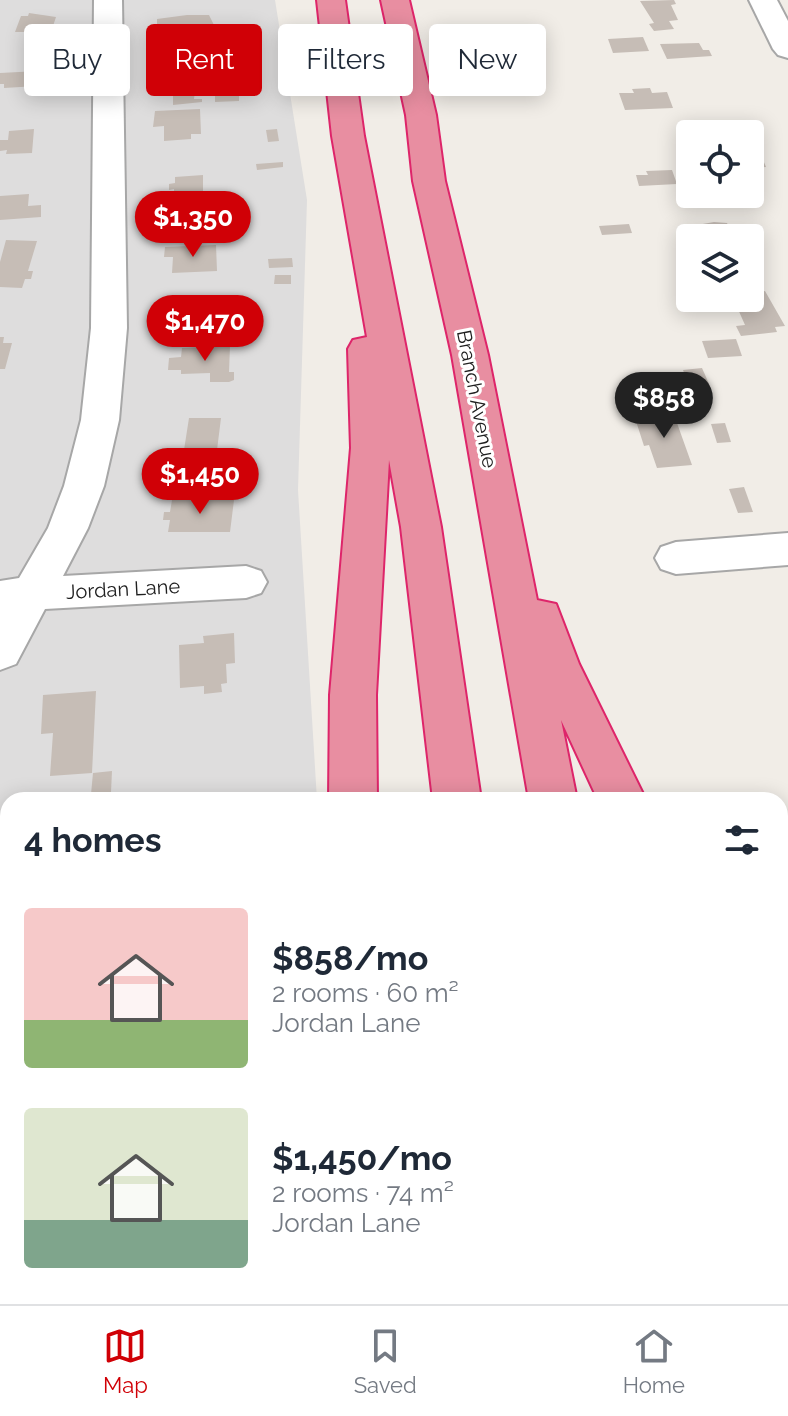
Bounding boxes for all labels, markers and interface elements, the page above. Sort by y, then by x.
chip: Buy [24,24,130,96]
chip: Rent [146,24,262,96]
chip: Filters [278,24,413,96]
chip: New [429,24,546,96]
map controls [676,120,764,312]
button: locate [676,120,764,208]
pin: $1,350 [128,191,258,259]
text: $1,350 [153,202,233,232]
button: layers [676,224,764,312]
pin: $1,470 [140,295,270,363]
text: $1,470 [165,306,245,336]
street label: Branch Avenue [452,328,502,470]
pin: $858 [617,372,711,440]
text: $858 [633,383,695,413]
pin: $1,450 [135,448,265,516]
text: $1,450 [160,459,240,489]
street label: Jordan Lane [65,574,181,604]
icon: filters [720,818,764,862]
text: 4 homes [24,820,162,860]
text: $858/mo [272,938,428,978]
icon: home [88,940,184,1036]
text: 2 rooms · 60 m² [272,978,459,1008]
text: Jordan Lane [272,1008,420,1038]
text: $1,450/mo [272,1138,452,1178]
icon: home [88,1140,184,1236]
text: 2 rooms · 74 m² [272,1178,454,1208]
text: Jordan Lane [272,1208,420,1238]
tab: Map [103,1324,148,1398]
tab: Saved [354,1324,417,1398]
tab: Home [623,1324,685,1398]

